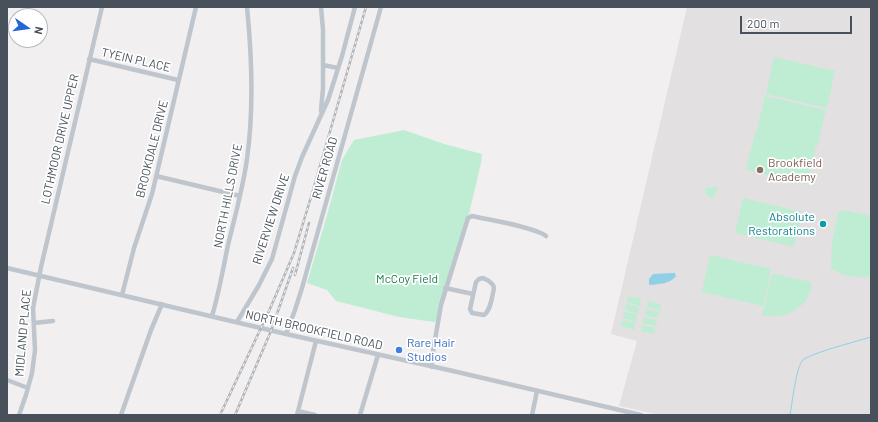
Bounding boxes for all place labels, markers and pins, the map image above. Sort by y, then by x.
place label: Brookfield Academy [768,156,822,184]
marker: Brookfield Academy [755,165,765,175]
place label: Absolute Restorations [748,210,815,238]
marker: Absolute Restorations [818,219,828,229]
place label: Rare Hair Studios [407,336,455,364]
marker: Rare Hair Studios [394,345,404,355]

